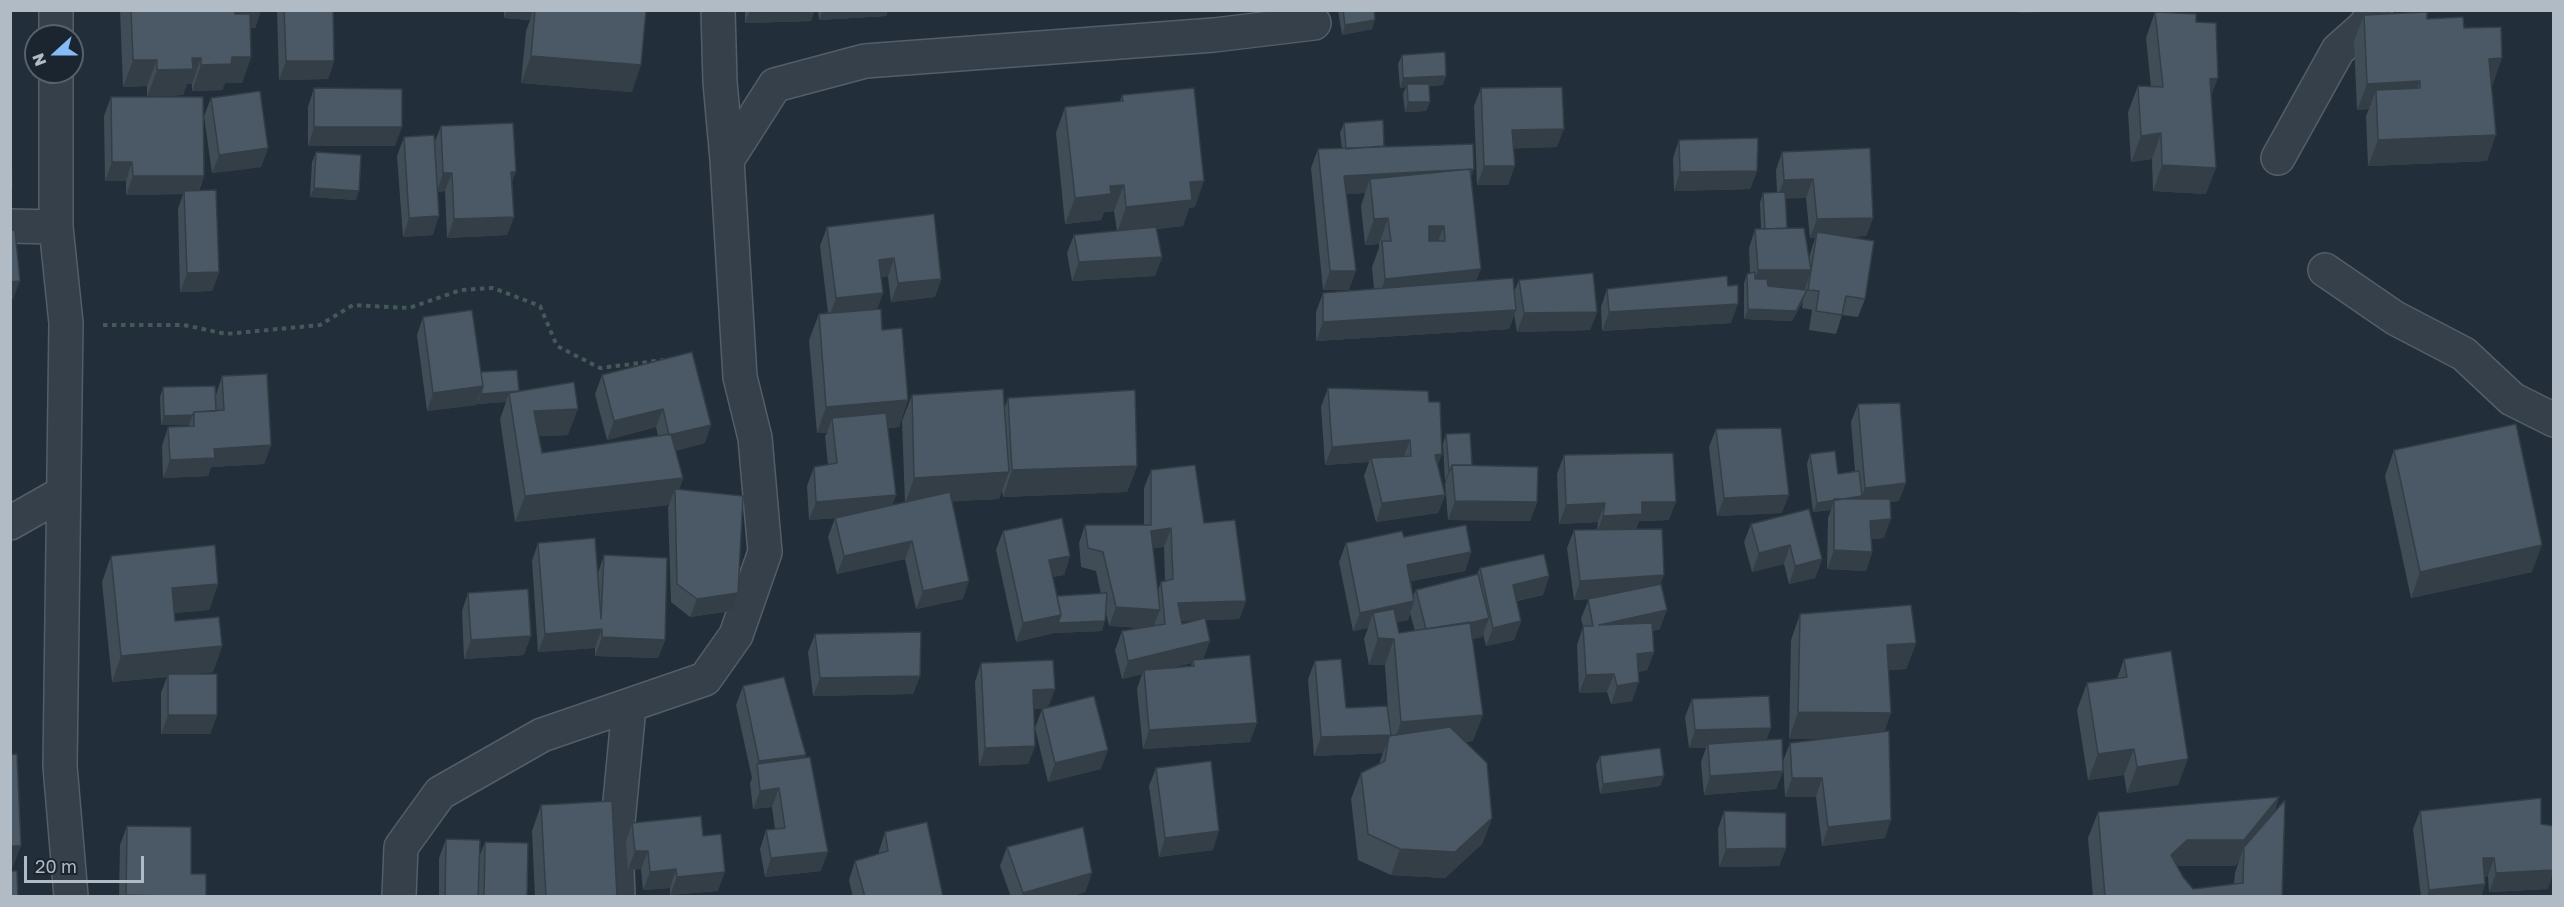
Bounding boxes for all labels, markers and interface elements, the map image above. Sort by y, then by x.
north arrow [24,24,84,84]
text: N [28,50,51,69]
scale bar [27,844,147,882]
text: 20 m [35,855,77,877]

